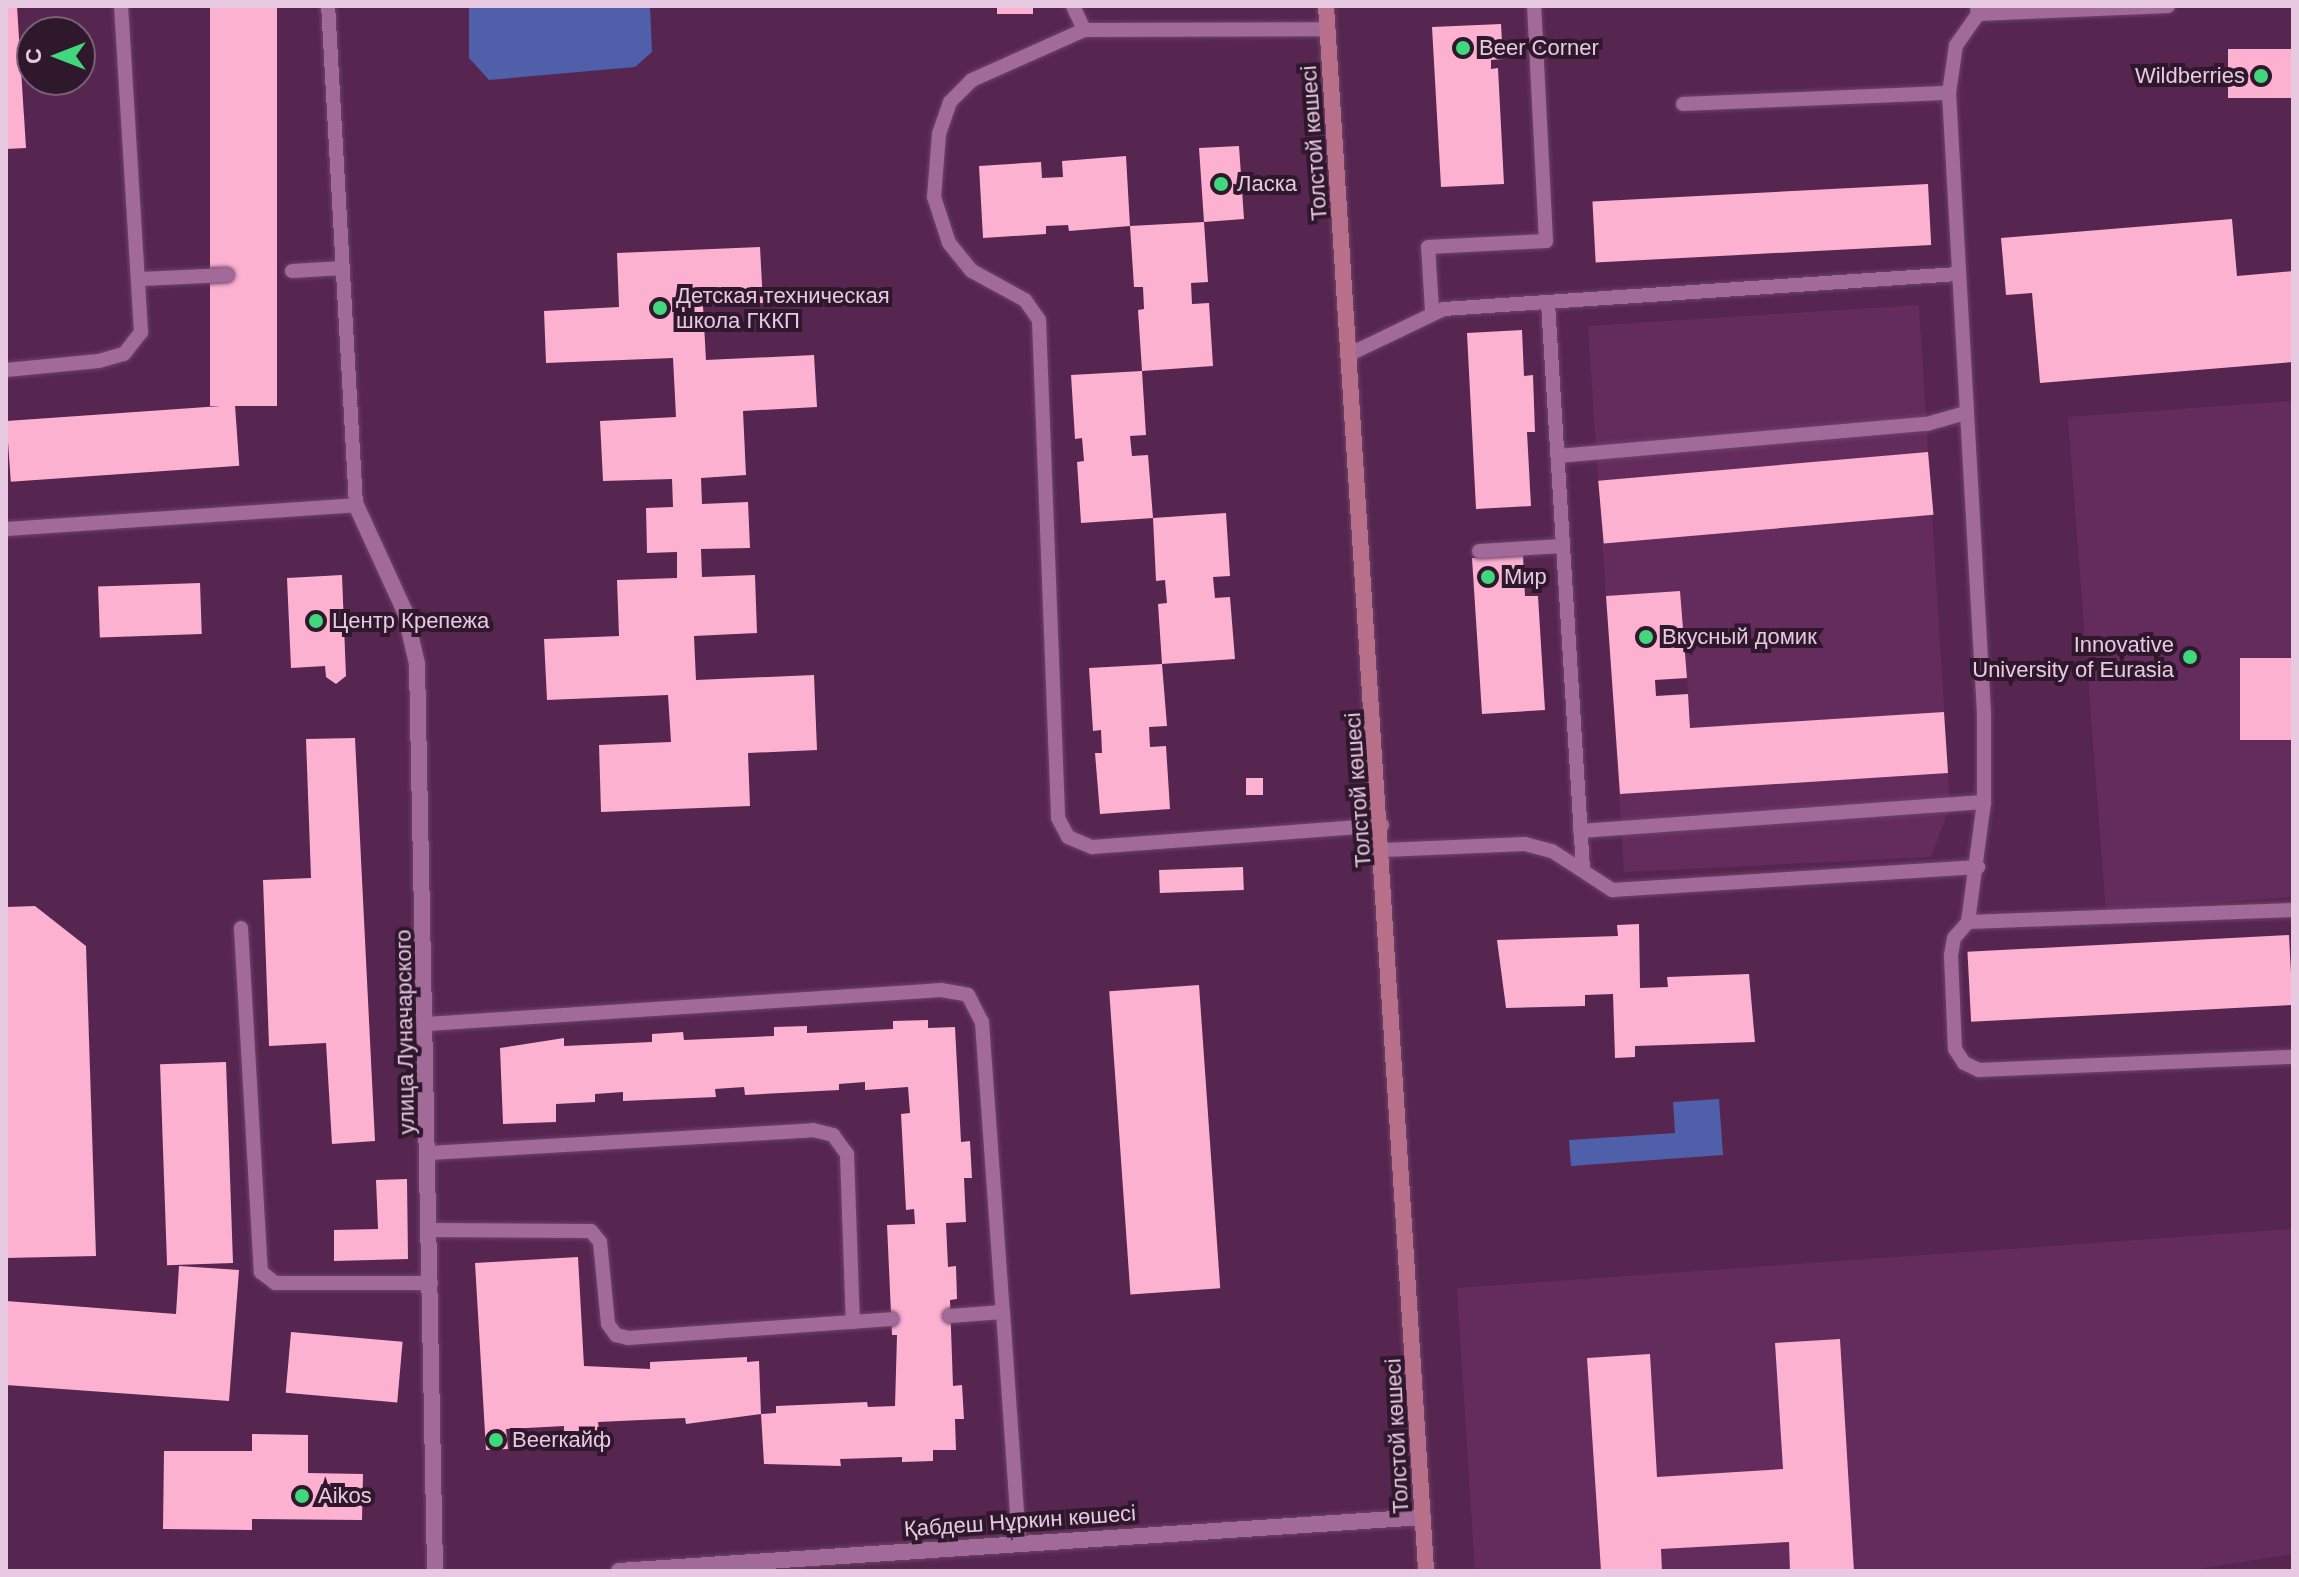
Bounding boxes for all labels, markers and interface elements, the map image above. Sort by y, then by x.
north arrow [16,16,96,96]
place label: Beer Corner [1479,35,1599,61]
marker: Beer Corner [1454,39,1472,57]
text: С [21,48,46,64]
place label: Wildberries [2135,63,2245,89]
street label: Толстой көшесі [1295,65,1333,221]
marker: Wildberries [2252,67,2270,85]
place label: Ласка [1237,171,1297,197]
marker: Ласка [1212,175,1230,193]
place label: Детская техническая школа ГККП [676,282,890,334]
marker: Детская техническая школа ГККП [651,299,669,317]
place label: Мир [1504,564,1547,590]
marker: Мир [1479,568,1497,586]
place label: Центр Крепежа [332,608,489,634]
marker: Центр Крепежа [307,612,325,630]
place label: Вкусный домик [1662,624,1817,650]
marker: Вкусный домик [1637,628,1655,646]
place label: Innovative University of Eurasia [1972,631,2174,682]
marker: Innovative University of Eurasia [2181,648,2199,666]
street label: Толстой көшесі [1339,712,1377,868]
street label: улица Луначарского [390,929,420,1135]
street label: Толстой көшесі [1380,1358,1414,1514]
place label: Beerкайф [512,1427,611,1453]
marker: Beerкайф [487,1431,505,1449]
place label: Aikos [318,1483,372,1509]
marker: Aikos [293,1487,311,1505]
street label: Қабдеш Нұркин көшесі [903,1500,1137,1542]

